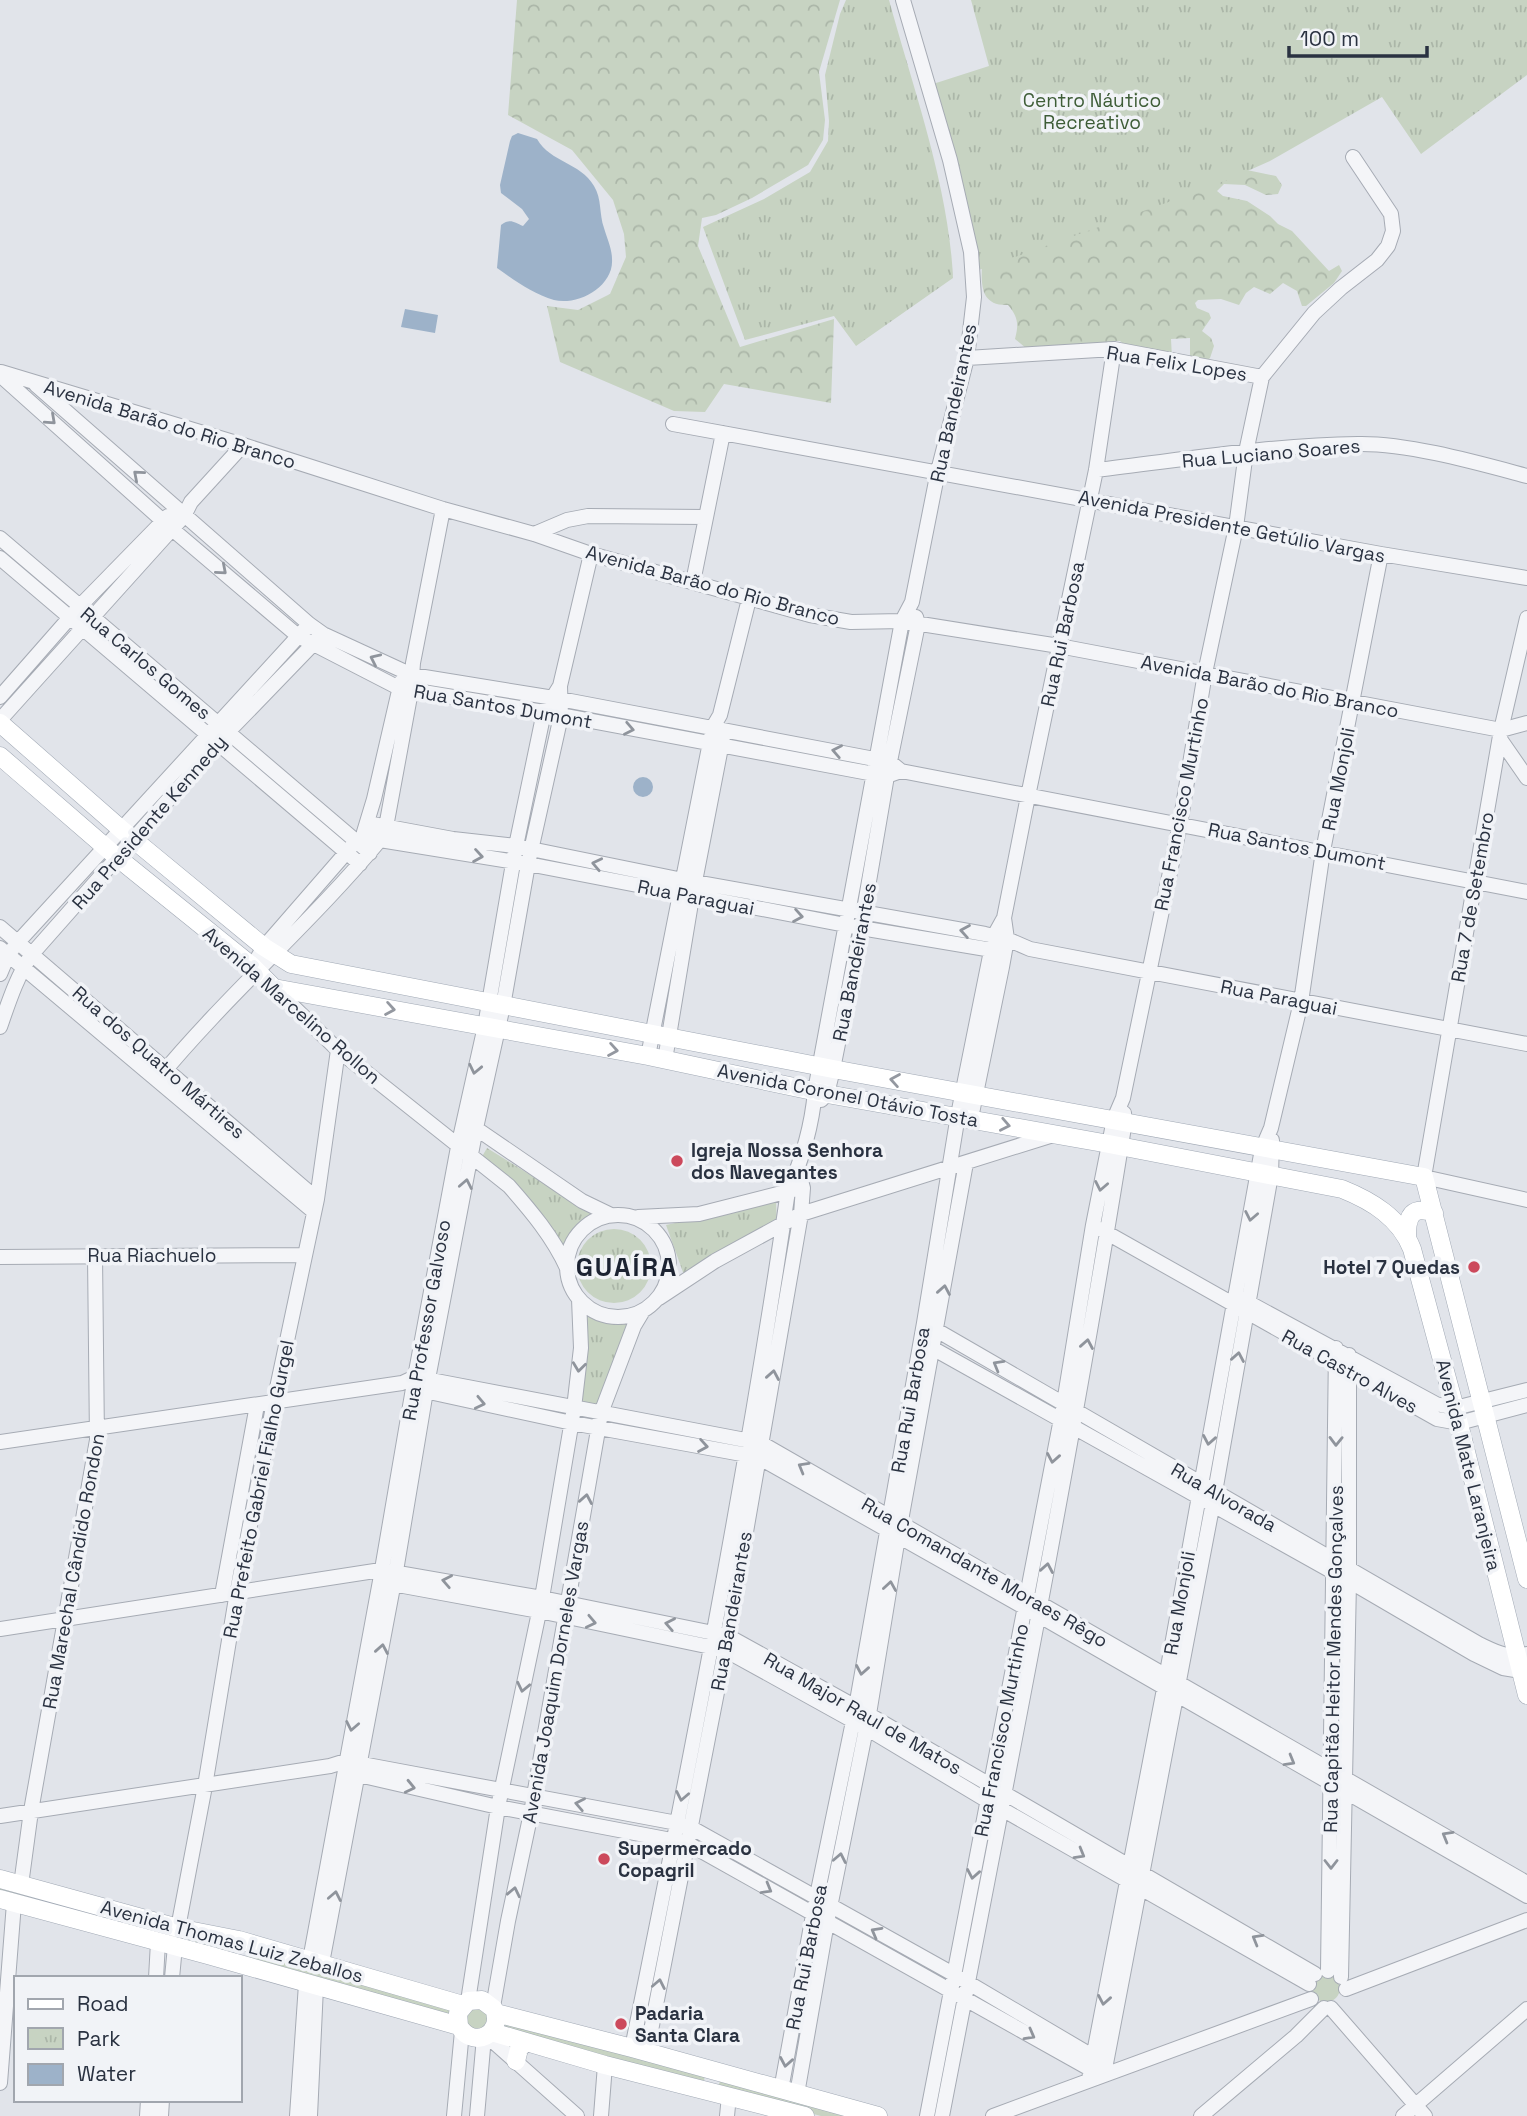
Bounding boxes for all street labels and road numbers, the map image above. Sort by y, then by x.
street label: Rua Bandeirantes [924,322,983,485]
street label: Rua Felix Lopes [1105,340,1249,387]
street label: Avenida Barão do Rio Branco [41,374,299,475]
street label: Rua Luciano Soares [1181,433,1361,474]
street label: Avenida Presidente Getúlio Vargas [1076,484,1387,569]
street label: Avenida Barão do Rio Branco [583,540,843,631]
street label: Rua Rui Barbosa [1035,559,1090,709]
street label: Rua Carlos Gomes [75,601,216,725]
street label: Avenida Barão do Rio Branco [1139,649,1401,724]
street label: Rua Santos Dumont [412,678,594,735]
street label: Rua Francisco Murtinho [1149,695,1214,913]
street label: Rua Monjoli [1316,725,1361,833]
street label: Rua Presidente Kennedy [67,730,232,915]
street label: Rua 7 de Setembro [1445,810,1500,984]
street label: Rua Santos Dumont [1206,817,1388,876]
street label: Rua Paraguai [635,874,756,921]
street label: Rua Bandeirantes [827,880,882,1044]
street label: Avenida Marcelino Rollon [197,921,386,1090]
street label: Rua Paraguai [1218,974,1339,1021]
street label: Rua dos Quatro Mártires [67,980,250,1144]
street label: Avenida Coronel Otávio Tosta [715,1058,981,1133]
street label: Rua Professor Galvoso [397,1218,456,1422]
street label: Rua Riachuelo [88,1243,216,1268]
street label: Rua Castro Alves [1277,1324,1422,1419]
street label: Rua Rui Barbosa [885,1325,936,1475]
street label: Rua Prefeito Gabriel Fialho Gurgel [217,1338,300,1640]
street label: Avenida Mate Laranjeira [1430,1357,1507,1574]
street label: Rua Marechal Cândido Rondon [37,1431,110,1711]
street label: Rua Alvorada [1166,1457,1281,1538]
street label: Rua Capitão Heitor Mendes Gonçalves [1318,1485,1349,1833]
street label: Rua Comandante Moraes Rêgo [857,1492,1112,1653]
street label: Avenida Joaquim Dorneles Vargas [517,1519,594,1825]
street label: Rua Bandeirantes [705,1529,758,1693]
street label: Rua Monjoli [1158,1549,1201,1657]
street label: Rua Francisco Murtinho [969,1621,1034,1839]
street label: Rua Major Raul de Matos [759,1647,966,1780]
street label: Rua Rui Barbosa [780,1882,833,2032]
street label: Avenida Thomas Luiz Zeballos [98,1894,366,1989]

